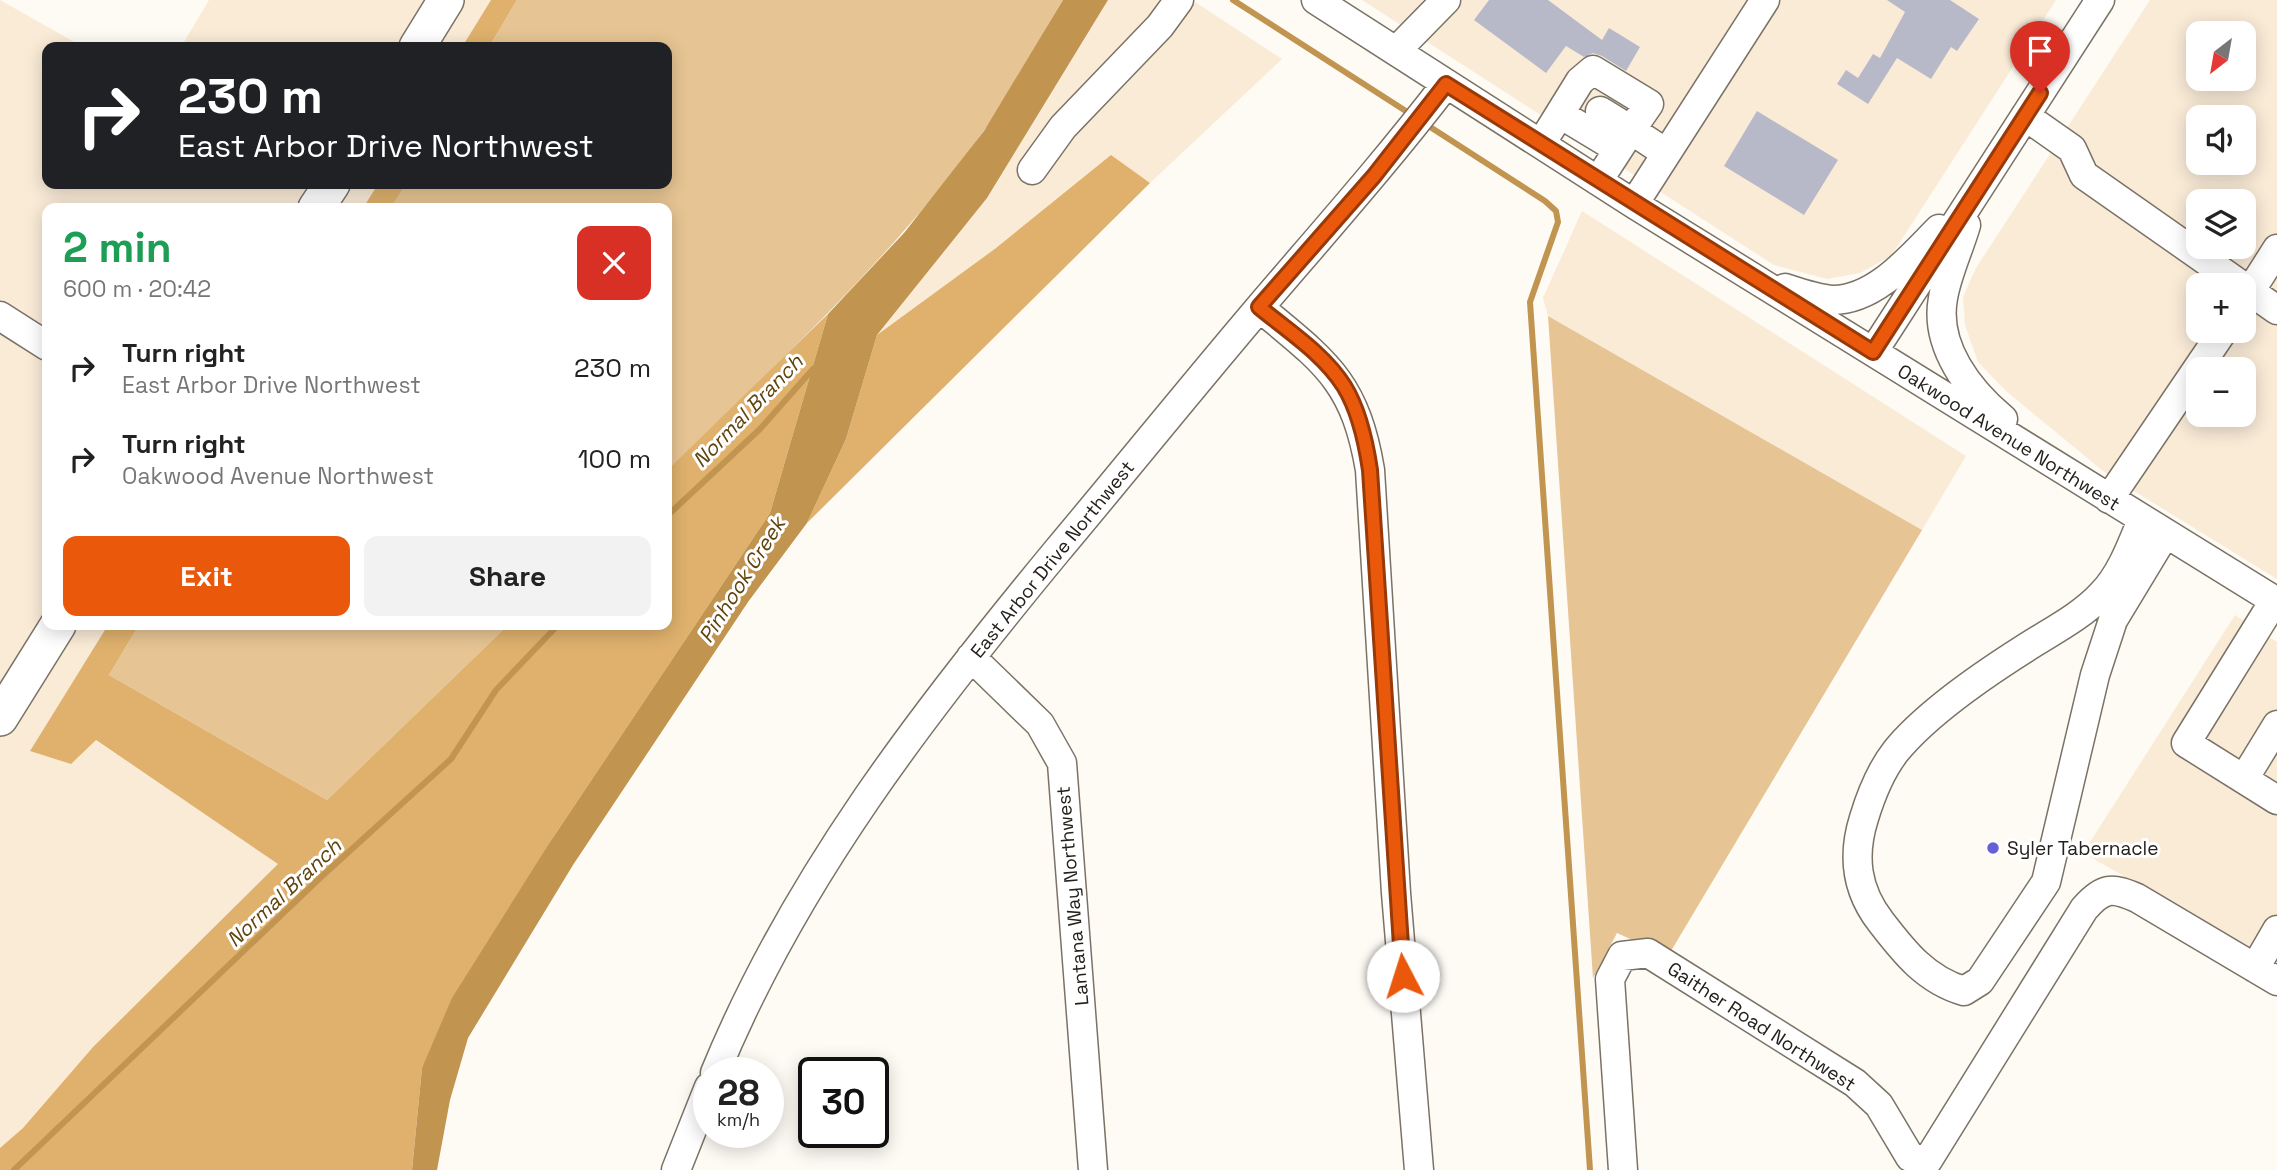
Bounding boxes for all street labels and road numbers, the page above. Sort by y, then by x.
street label: Oakwood Avenue Northwest [1893,359,2125,516]
street label: East Arbor Drive Northwest [965,456,1140,663]
street label: Lantana Way Northwest [1050,785,1095,1007]
street label: Gaither Road Northwest [1663,956,1861,1097]

